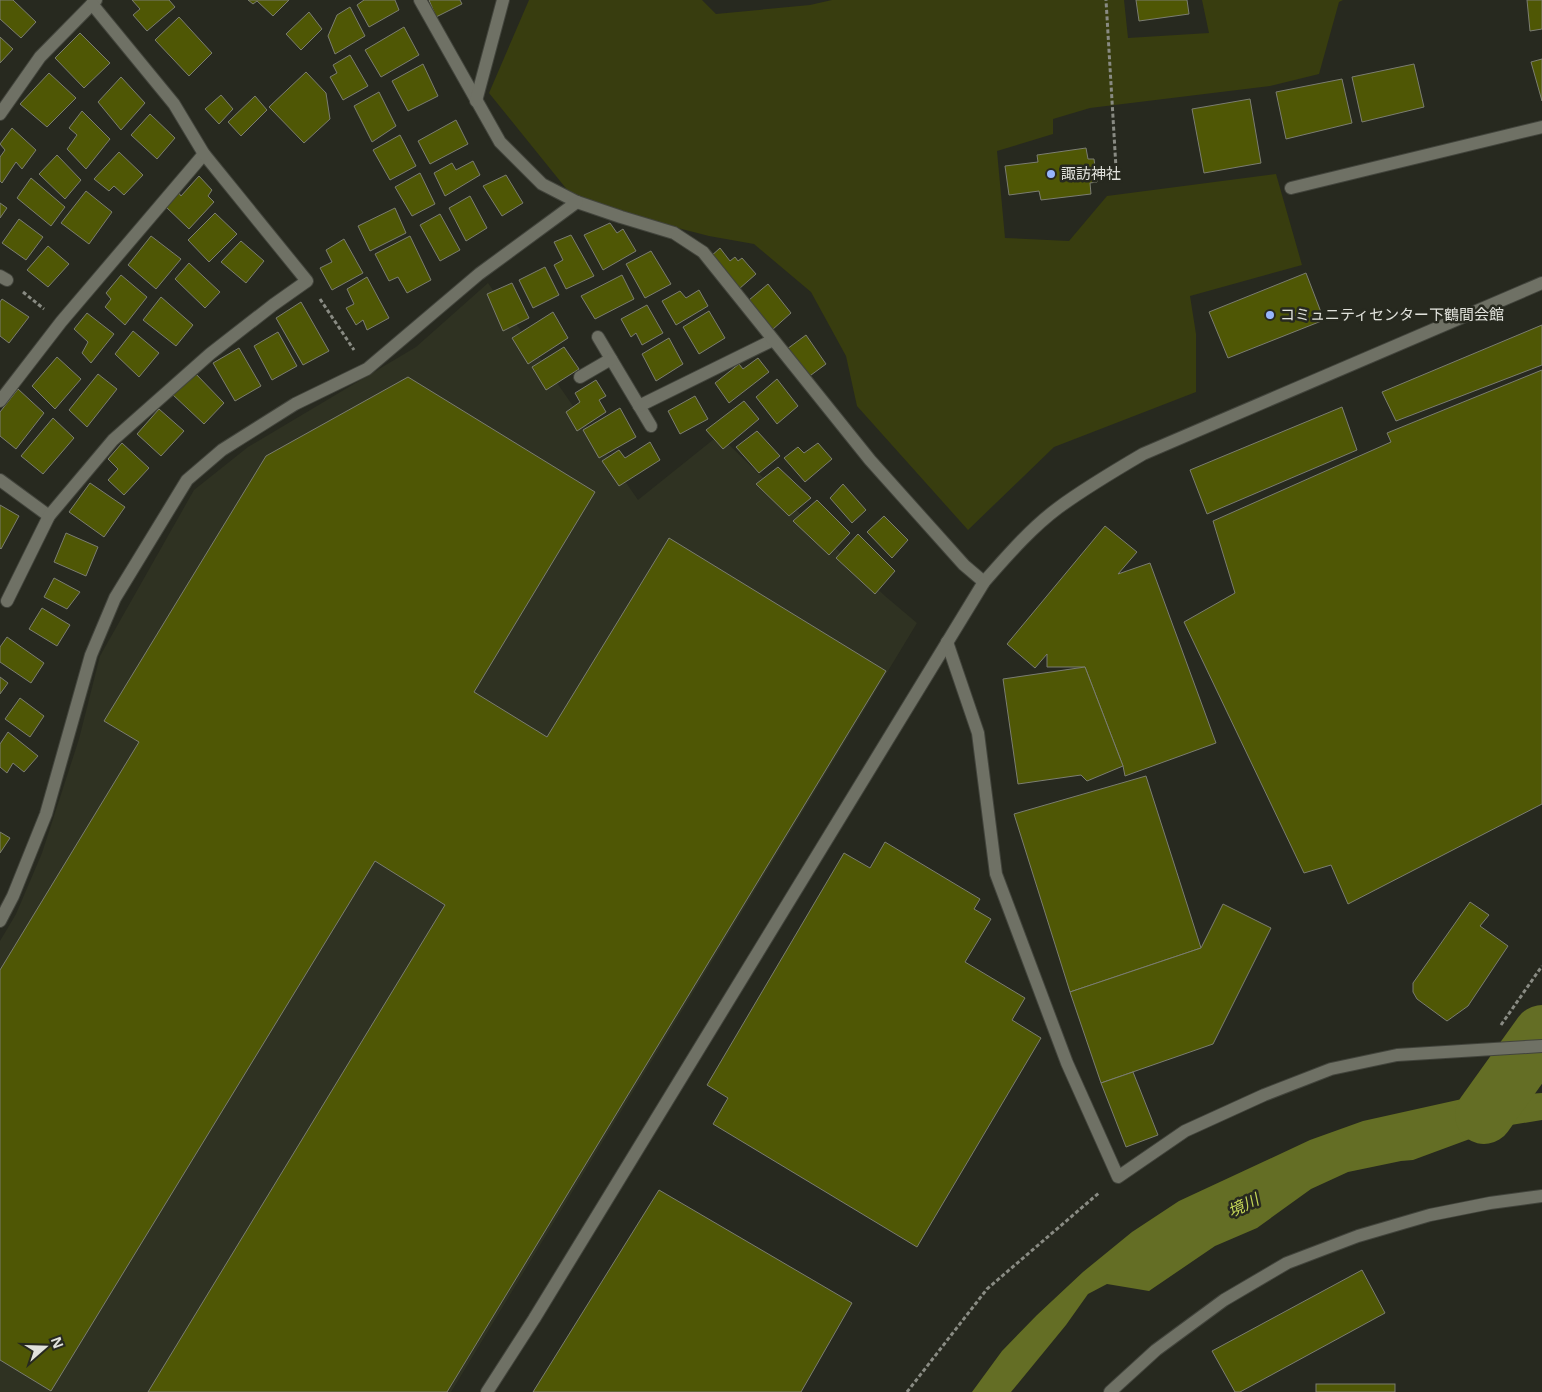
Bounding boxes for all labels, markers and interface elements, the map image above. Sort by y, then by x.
place label: 諏訪神社 [1061,163,1121,183]
marker: 諏訪神社 [1045,168,1057,180]
place label: コミュニティセンター下鶴間会館 [1280,304,1504,324]
marker: コミュニティセンター下鶴間会館 [1264,309,1276,321]
water label: 境川 [1224,1187,1264,1222]
north arrow [20,1322,70,1372]
text: N [47,1334,69,1351]

